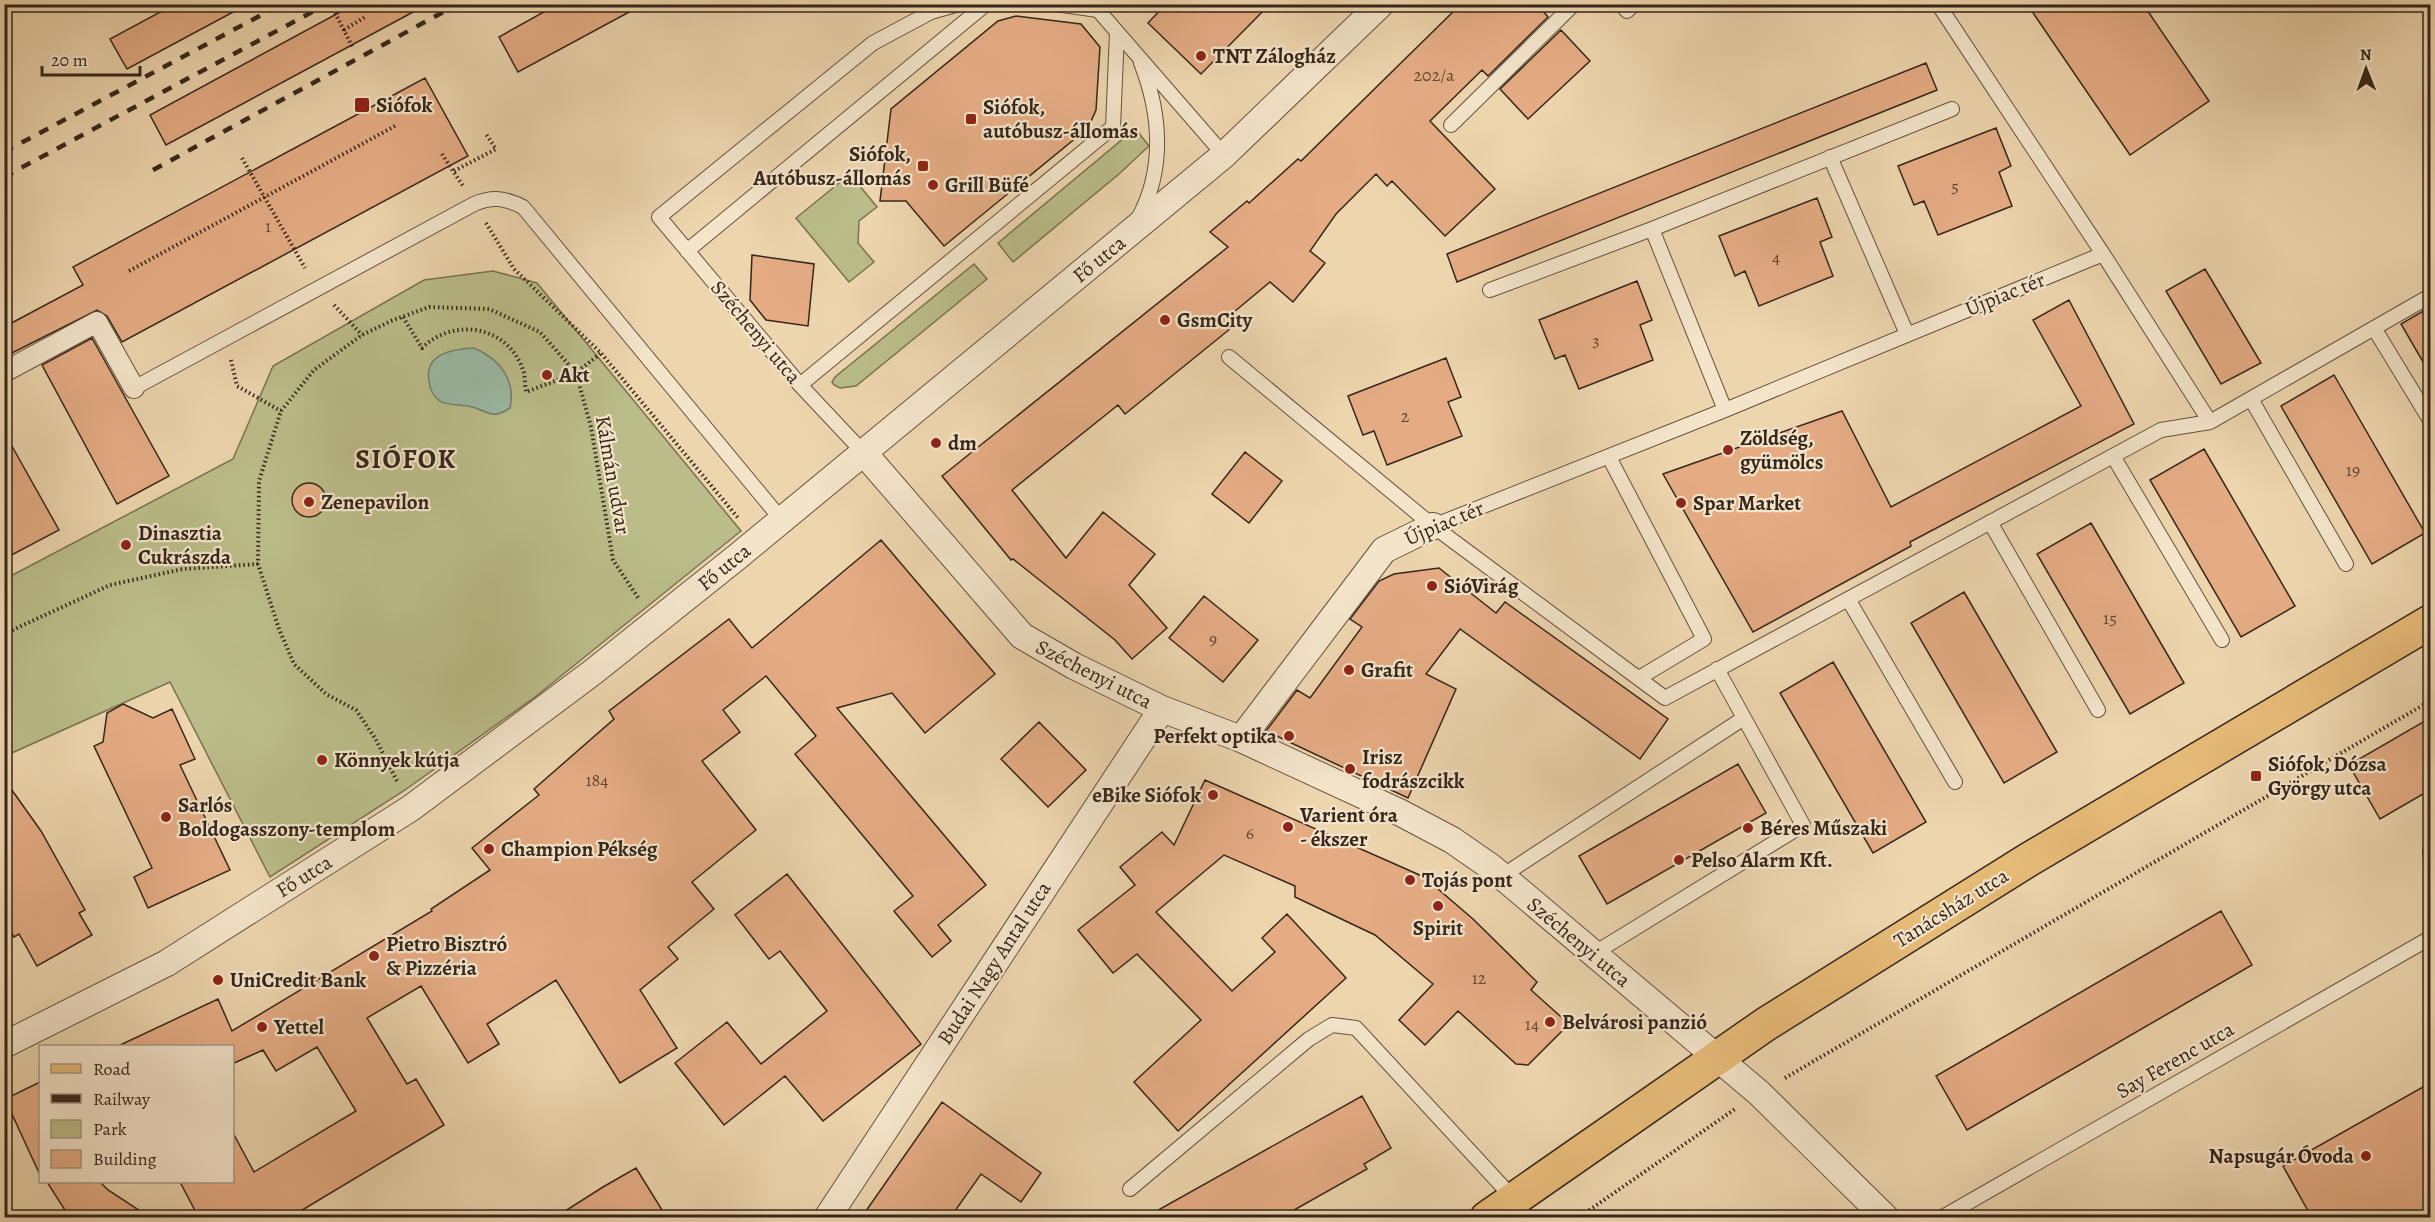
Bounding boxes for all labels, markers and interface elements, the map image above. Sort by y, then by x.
scale bar [42,39,140,77]
north arrow [2336,39,2396,99]
place label: TNT Zálogház [1213,42,1336,70]
text: N [2360,44,2372,66]
text: 20 m [51,48,88,72]
marker: TNT Zálogház [1194,49,1208,63]
house number: 202/a [1413,63,1455,87]
place label: Siófok [376,91,433,119]
place label: Siófok, autóbusz-állomás [983,93,1138,145]
marker: Siófok [353,96,371,114]
marker: Siófok, autóbusz-állomás [964,112,978,126]
place label: Siófok, Autóbusz-állomás [752,140,911,192]
marker: Siófok, Autóbusz-állomás [916,159,930,173]
place label: Grill Büfé [945,171,1029,199]
house number: 5 [1951,174,1959,198]
marker: Grill Büfé [926,178,940,192]
house number: 1 [265,214,271,238]
street label: Fő utca [1066,229,1132,289]
house number: 4 [1772,245,1780,269]
street label: Újpiac tér [1961,265,2049,323]
street label: Széchenyi utca [704,274,808,390]
place label: GsmCity [1177,306,1254,334]
marker: GsmCity [1158,313,1172,327]
house number: 3 [1592,328,1600,352]
place label: Akt [558,361,590,389]
marker: Akt [540,368,554,382]
house number: 2 [1401,404,1410,428]
street label: Kálmán udvar [589,413,637,537]
place label: Zöldség, gyümölcs [1740,424,1823,476]
place label: dm [948,429,977,457]
marker: dm [929,436,943,450]
district label: SIÓFOK [355,441,457,477]
marker: Zöldség, gyümölcs [1721,443,1735,457]
house number: 19 [2346,458,2360,482]
place label: Zenepavilon [321,488,430,516]
place label: Spar Market [1693,489,1801,517]
street label: Újpiac tér [1400,494,1488,552]
marker: Zenepavilon [302,495,316,509]
marker: Spar Market [1674,496,1688,510]
place label: Dinasztia Cukrászda [138,519,232,571]
street label: Fő utca [691,537,757,597]
marker: Dinasztia Cukrászda [119,538,133,552]
place label: SióVirág [1444,572,1519,600]
marker: SióVirág [1425,579,1439,593]
house number: 15 [2103,606,2117,630]
house number: 9 [1209,627,1217,651]
street label: Széchenyi utca [1031,633,1157,715]
place label: Grafit [1361,656,1413,684]
marker: Grafit [1342,663,1356,677]
place label: Perfekt optika [1153,722,1278,750]
marker: Perfekt optika [1282,729,1296,743]
place label: Irisz fodrászcikk [1362,743,1465,795]
place label: Könnyek kútja [334,746,461,774]
place label: Siófok, Dózsa György utca [2268,750,2388,802]
marker: Könnyek kútja [315,753,329,767]
marker: Irisz fodrászcikk [1343,762,1357,776]
house number: 184 [585,768,609,792]
marker: Siófok, Dózsa György utca [2249,769,2263,783]
place label: eBike Siófok [1092,781,1201,809]
marker: eBike Siófok [1206,788,1220,802]
place label: Sarlós Boldogasszony-templom [178,791,396,843]
place label: Varient óra - ékszer [1299,801,1399,853]
marker: Sarlós Boldogasszony-templom [159,810,173,824]
place label: Béres Műszaki [1760,814,1887,842]
marker: Varient óra - ékszer [1281,820,1295,834]
house number: 6 [1246,821,1254,845]
marker: Béres Műszaki [1741,821,1755,835]
place label: Champion Pékség [501,835,658,863]
marker: Champion Pékség [482,842,496,856]
place label: Pelso Alarm Kft. [1691,846,1833,874]
street label: Fő utca [271,848,338,904]
marker: Pelso Alarm Kft. [1672,853,1686,867]
street label: Tanácsház utca [1888,861,2014,954]
place label: Tojás pont [1422,866,1513,894]
marker: Tojás pont [1403,873,1417,887]
street label: Budai Nagy Antal utca [931,876,1058,1050]
street label: Széchenyi utca [1521,890,1637,994]
marker: Spirit [1431,899,1445,913]
place label: Spirit [1413,914,1463,942]
place label: Pietro Bisztró & Pizzéria [386,930,508,982]
marker: Pietro Bisztró & Pizzéria [367,949,381,963]
place label: UniCredit Bank [230,966,366,994]
house number: 12 [1472,966,1487,990]
marker: UniCredit Bank [211,973,225,987]
place label: Belvárosi panzió [1562,1008,1707,1036]
house number: 14 [1525,1012,1539,1036]
place label: Yettel [273,1013,325,1041]
marker: Belvárosi panzió [1543,1015,1557,1029]
street label: Say Ferenc utca [2111,1015,2239,1105]
marker: Yettel [255,1020,269,1034]
legend [39,1045,234,1183]
text: Road [93,1057,131,1081]
text: Railway [93,1087,151,1111]
text: Park [93,1117,127,1141]
place label: Napsugár Óvoda [2209,1142,2355,1170]
text: Building [93,1147,157,1171]
marker: Napsugár Óvoda [2359,1149,2373,1163]

